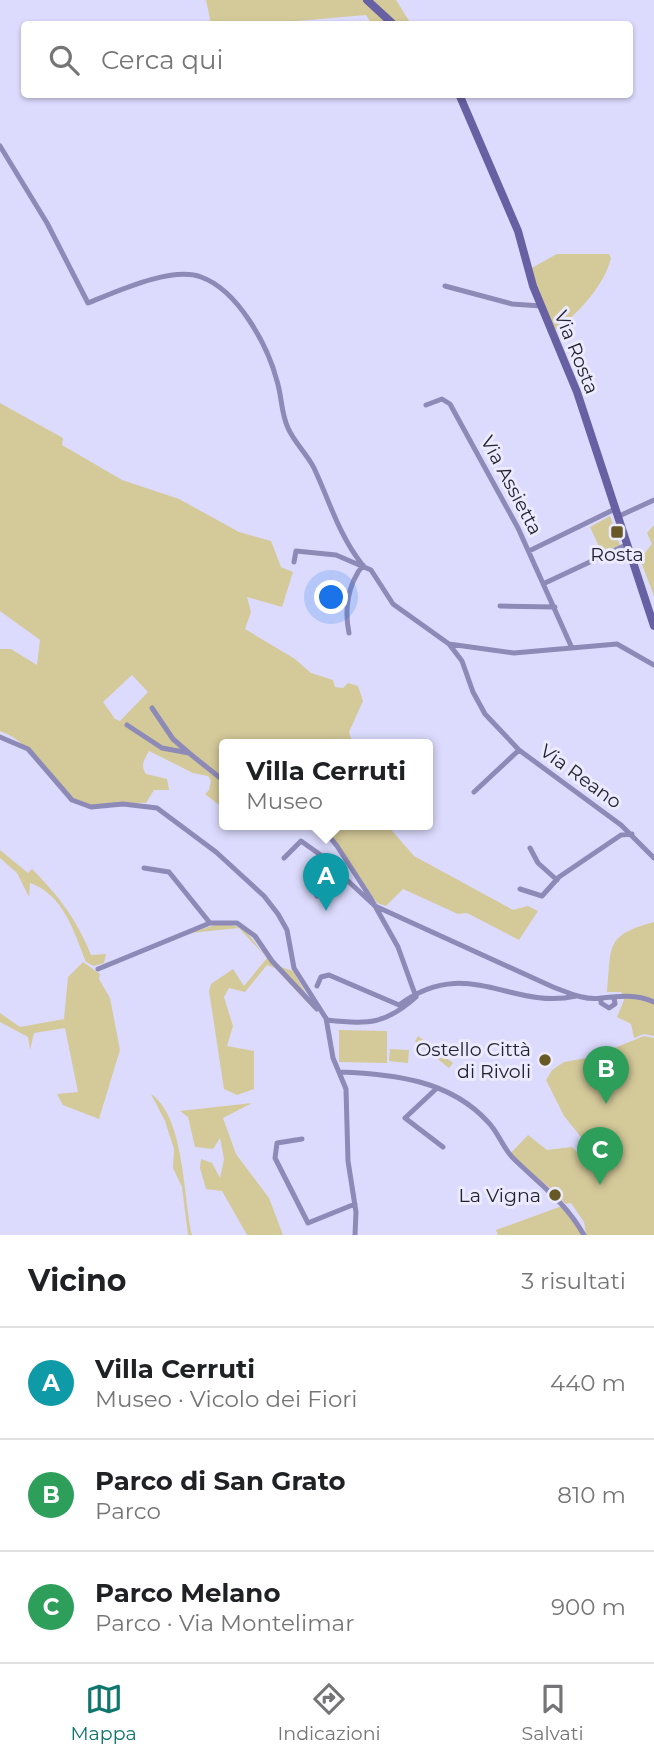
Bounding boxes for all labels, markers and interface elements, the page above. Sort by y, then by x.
search box [21,21,633,98]
icon: search [45,41,83,79]
text: Cerca qui [101,44,224,76]
street label: Via Rosta [549,307,604,397]
street label: Via Assietta [476,432,547,539]
marker: Rosta [609,524,625,540]
place label: Rosta [590,543,644,566]
your location [314,580,348,614]
popup [219,739,433,830]
street label: Via Reano [535,739,626,814]
text: Villa Cerruti [246,755,406,787]
text: Museo [246,787,323,815]
pin: A [303,853,349,911]
place label: Ostello Città di Rivoli [415,1038,531,1083]
pin: B [583,1046,629,1104]
marker: Ostello Città di Rivoli [537,1052,553,1068]
pin: C [577,1127,623,1185]
place label: La Vigna [459,1184,541,1207]
marker: La Vigna [547,1187,563,1203]
text: Vicino [28,1262,126,1299]
text: 3 risultati [521,1267,626,1295]
text: Villa Cerruti [95,1353,255,1385]
text: A [42,1369,60,1397]
text: 440 m [550,1369,626,1397]
text: Museo · Vicolo dei Fiori [95,1385,358,1413]
text: Parco di San Grato [95,1465,346,1497]
text: B [42,1481,60,1509]
text: 810 m [557,1481,626,1509]
text: Parco [95,1497,161,1525]
text: Parco Melano [95,1577,280,1609]
text: C [43,1593,59,1621]
text: 900 m [551,1593,626,1621]
text: Parco · Via Montelimar [95,1609,354,1637]
tab: Mappa [70,1680,137,1745]
tab: Indicazioni [278,1680,381,1745]
tab: Salvati [522,1680,584,1745]

